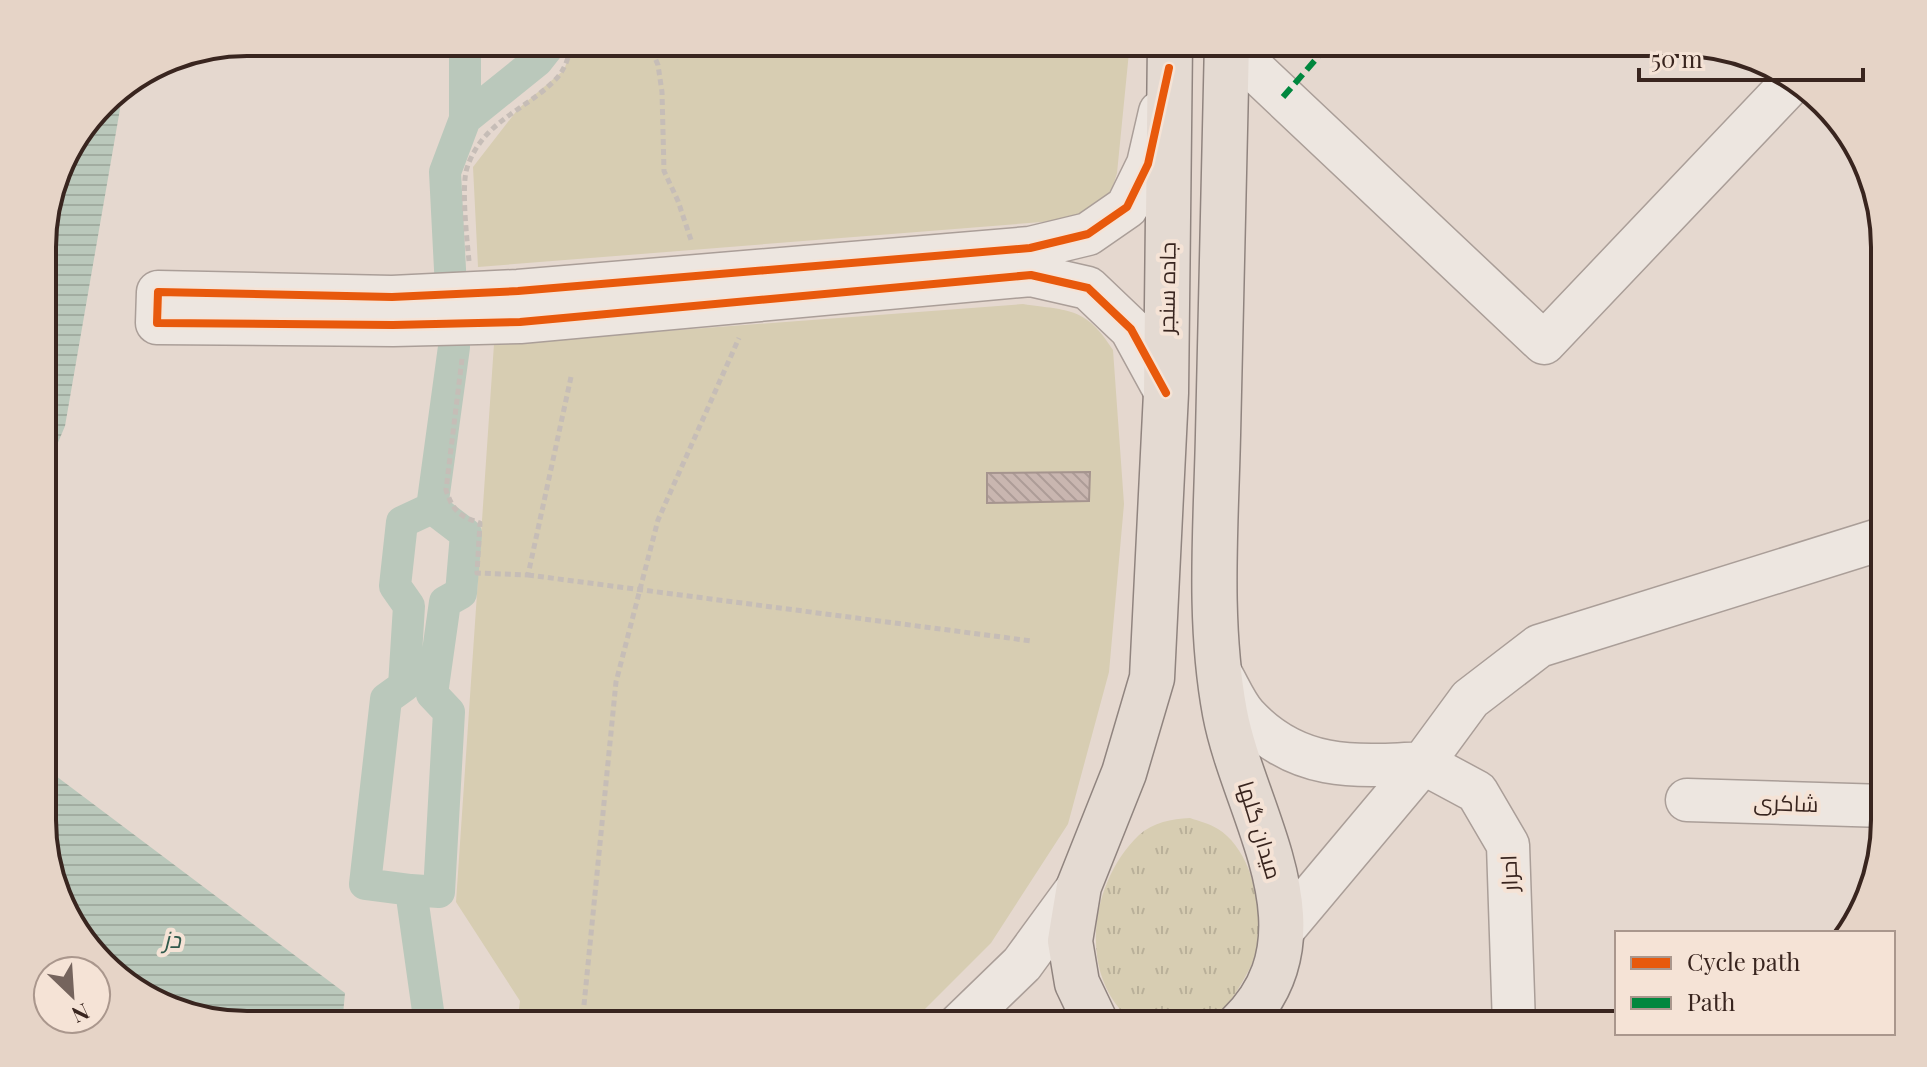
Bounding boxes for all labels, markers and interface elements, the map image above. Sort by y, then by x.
scale bar [1639,32,1863,82]
text: 50 m [1651,42,1703,74]
street label: جاده سنجر [1150,242,1182,336]
street label: میدان گلها [1232,777,1290,882]
street label: شاکری [1753,786,1819,818]
street label: احرار [1492,854,1524,894]
water label: دز [160,922,182,954]
legend [1615,931,1895,1035]
text: Cycle path [1687,945,1800,977]
north arrow [32,955,112,1035]
text: Path [1687,985,1735,1017]
text: N [67,997,94,1031]

